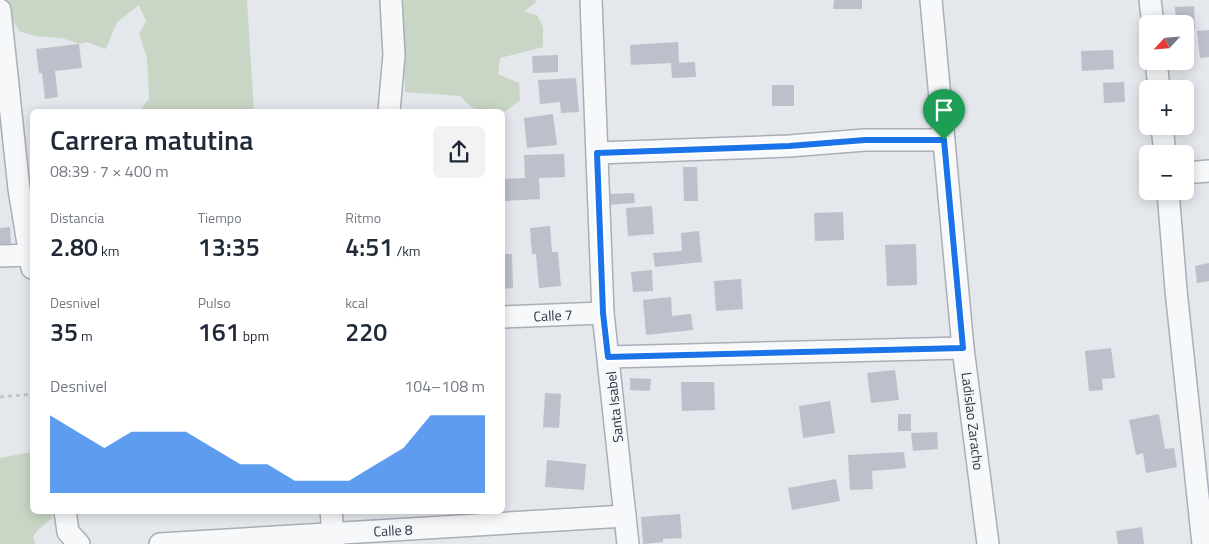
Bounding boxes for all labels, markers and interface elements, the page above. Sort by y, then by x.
north arrow [1139,15,1194,70]
map controls [1139,15,1194,200]
button: + [1139,80,1194,135]
pin [923,89,965,140]
icon: arrive [930,96,958,124]
text: Carrera matutina [50,118,253,161]
button: share [433,126,485,178]
button: − [1139,145,1194,200]
text: 08:39 · 7 × 400 m [50,159,169,183]
text: Distancia [50,207,104,228]
text: Tiempo [198,207,242,228]
text: Ritmo [345,207,381,228]
text: 2.80 [50,228,98,266]
text: 13:35 [198,228,260,266]
text: 4:51 [345,228,393,266]
text: km [98,240,119,261]
text: /km [393,240,421,261]
text: Desnivel [50,292,100,313]
text: Pulso [198,292,231,313]
text: kcal [345,292,368,313]
street label: Calle 7 [533,303,573,327]
text: 35 [50,313,78,351]
text: 161 [198,313,240,351]
text: 220 [345,313,387,351]
text: m [78,325,93,346]
text: bpm [240,325,269,346]
street label: Santa Isabel [600,370,628,444]
street label: Ladislao Zaracho [957,371,989,471]
text: Desnivel [50,374,107,398]
text: 104–108 m [404,374,485,398]
street label: Calle 8 [373,518,413,542]

